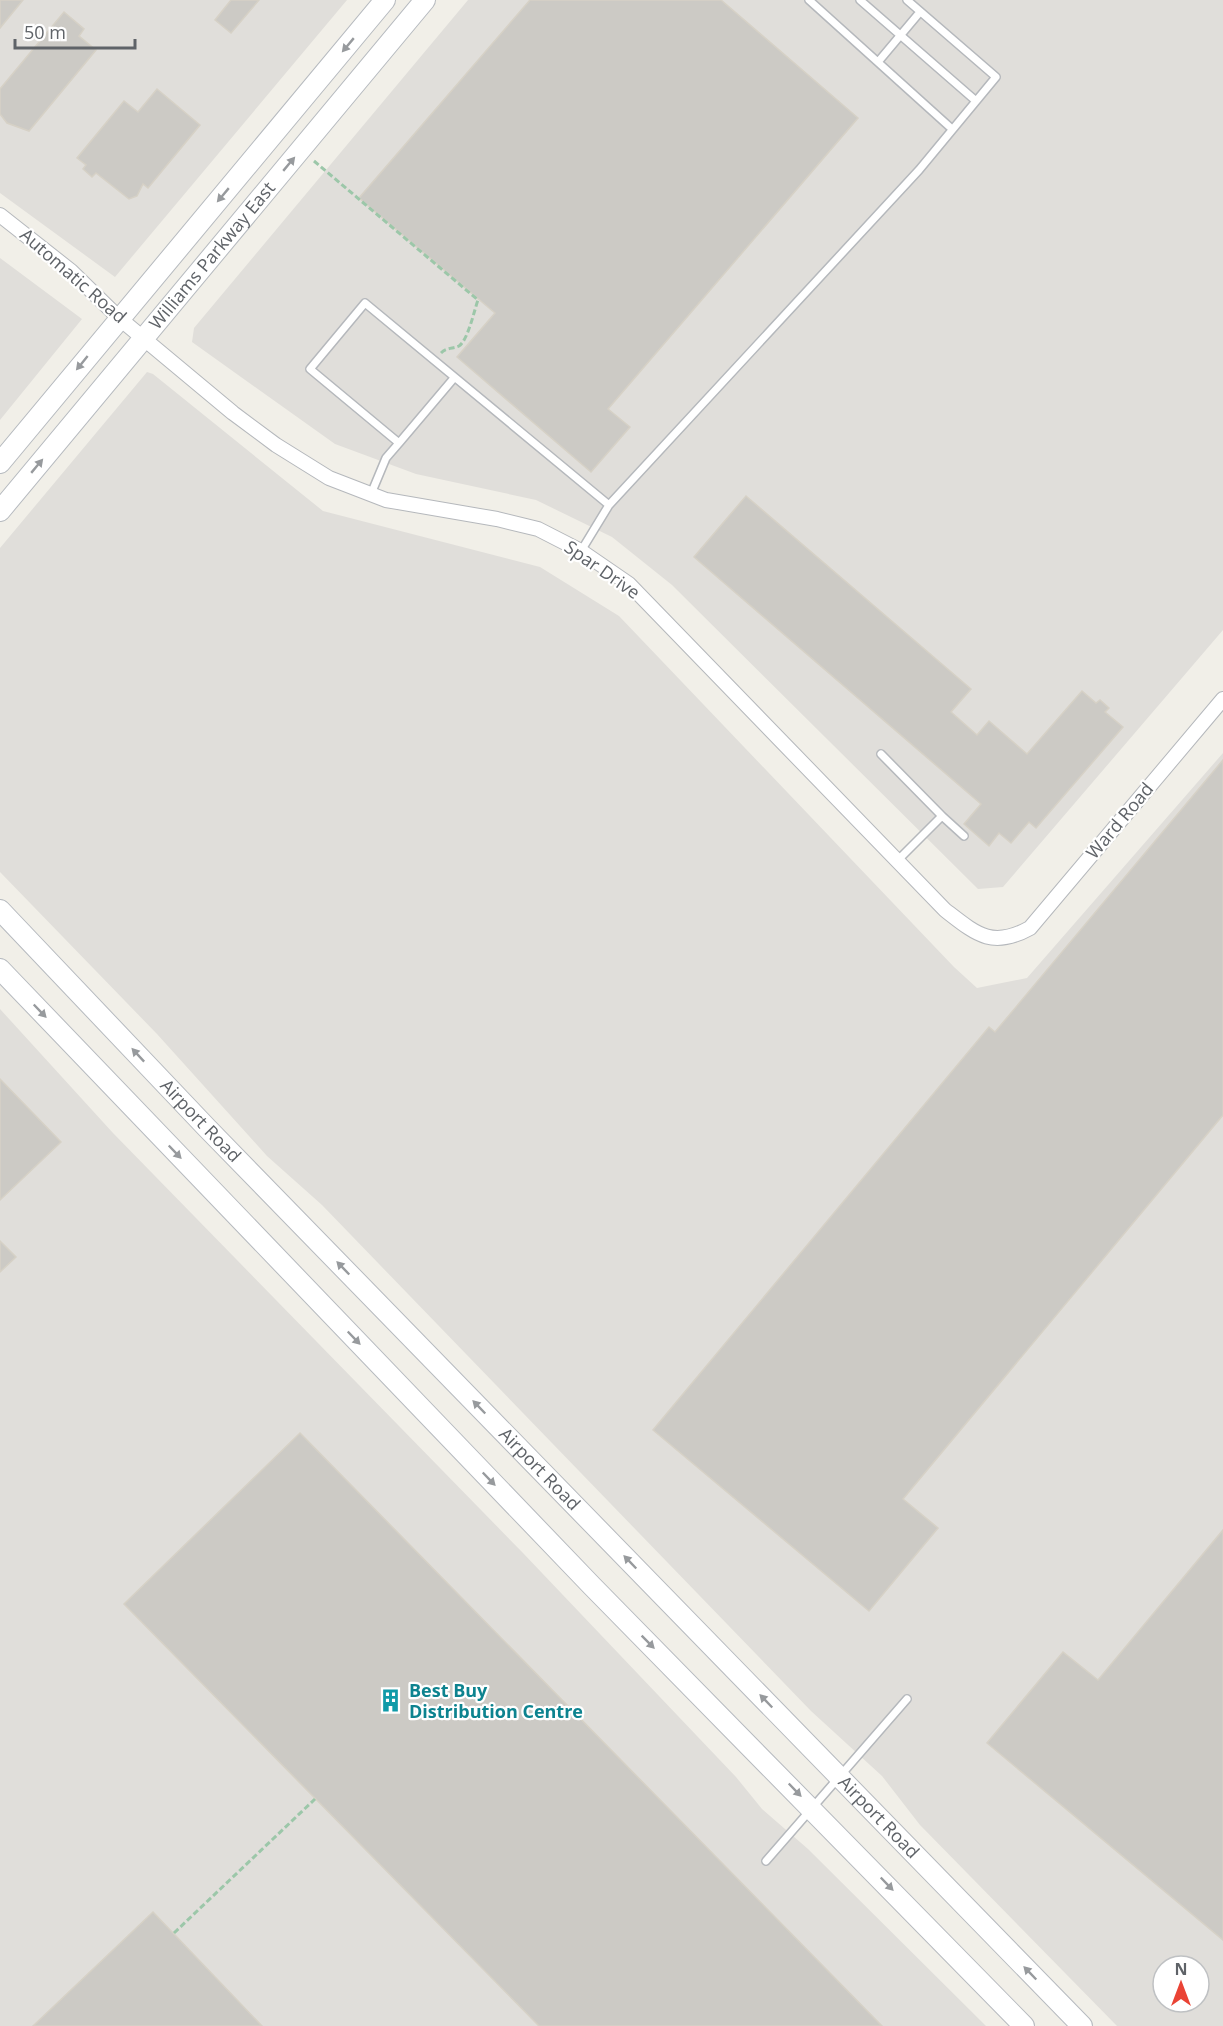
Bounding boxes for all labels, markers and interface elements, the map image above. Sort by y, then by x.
scale bar [15,12,135,50]
text: 50 m [24,20,66,44]
one-way arrow [342,37,355,52]
one-way arrow [282,157,295,172]
street label: Williams Parkway East [143,176,280,334]
one-way arrow [217,187,230,202]
street label: Automatic Road [15,222,132,328]
one-way arrow [76,355,89,370]
one-way arrow [31,458,44,474]
street label: Spar Drive [560,534,645,604]
street label: Ward Road [1080,777,1158,864]
one-way arrow [33,1004,47,1018]
one-way arrow [131,1048,145,1063]
street label: Airport Road [156,1073,247,1167]
one-way arrow [168,1145,182,1160]
one-way arrow [337,1261,351,1275]
one-way arrow [346,1331,360,1345]
one-way arrow [473,1401,487,1415]
street label: Airport Road [494,1422,586,1515]
one-way arrow [482,1471,496,1486]
one-way arrow [623,1554,637,1569]
one-way arrow [641,1634,655,1648]
place label: Best Buy Distribution Centre [409,1678,583,1723]
building icon: Best Buy Distribution Centre [378,1688,404,1714]
one-way arrow [760,1695,774,1709]
street label: Airport Road [834,1770,925,1863]
one-way arrow [788,1782,802,1796]
one-way arrow [879,1877,893,1891]
north arrow [1151,1954,1211,2014]
text: N [1174,1958,1188,1980]
one-way arrow [1024,1966,1038,1980]

